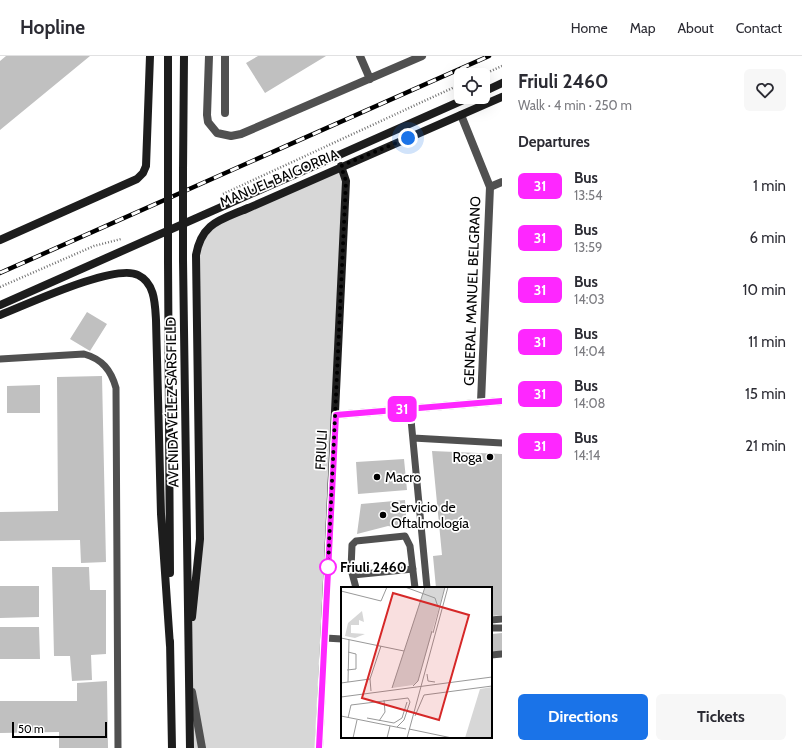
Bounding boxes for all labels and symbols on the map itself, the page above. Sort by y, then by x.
your location [398,128,418,148]
street label: MANUEL BAIGORRIA [217,145,342,211]
street label: GENERAL MANUEL BELGRANO [460,196,484,386]
street label: AVENIDA VÉLEZ SARSFIELD [162,317,182,487]
line badge: 31 [384,396,420,422]
street label: FRIULI [311,430,331,470]
place label: Roga [452,448,482,466]
marker: Roga [485,452,495,462]
place label: Macro [385,468,422,486]
marker: Macro [372,472,382,482]
place label: Servicio de Oftalmología [391,498,469,532]
marker: Servicio de Oftalmología [378,510,388,520]
marker: Friuli 2460 [319,558,337,576]
place label: Friuli 2460 [340,558,407,576]
inset map [341,587,492,738]
scale bar [12,720,107,739]

